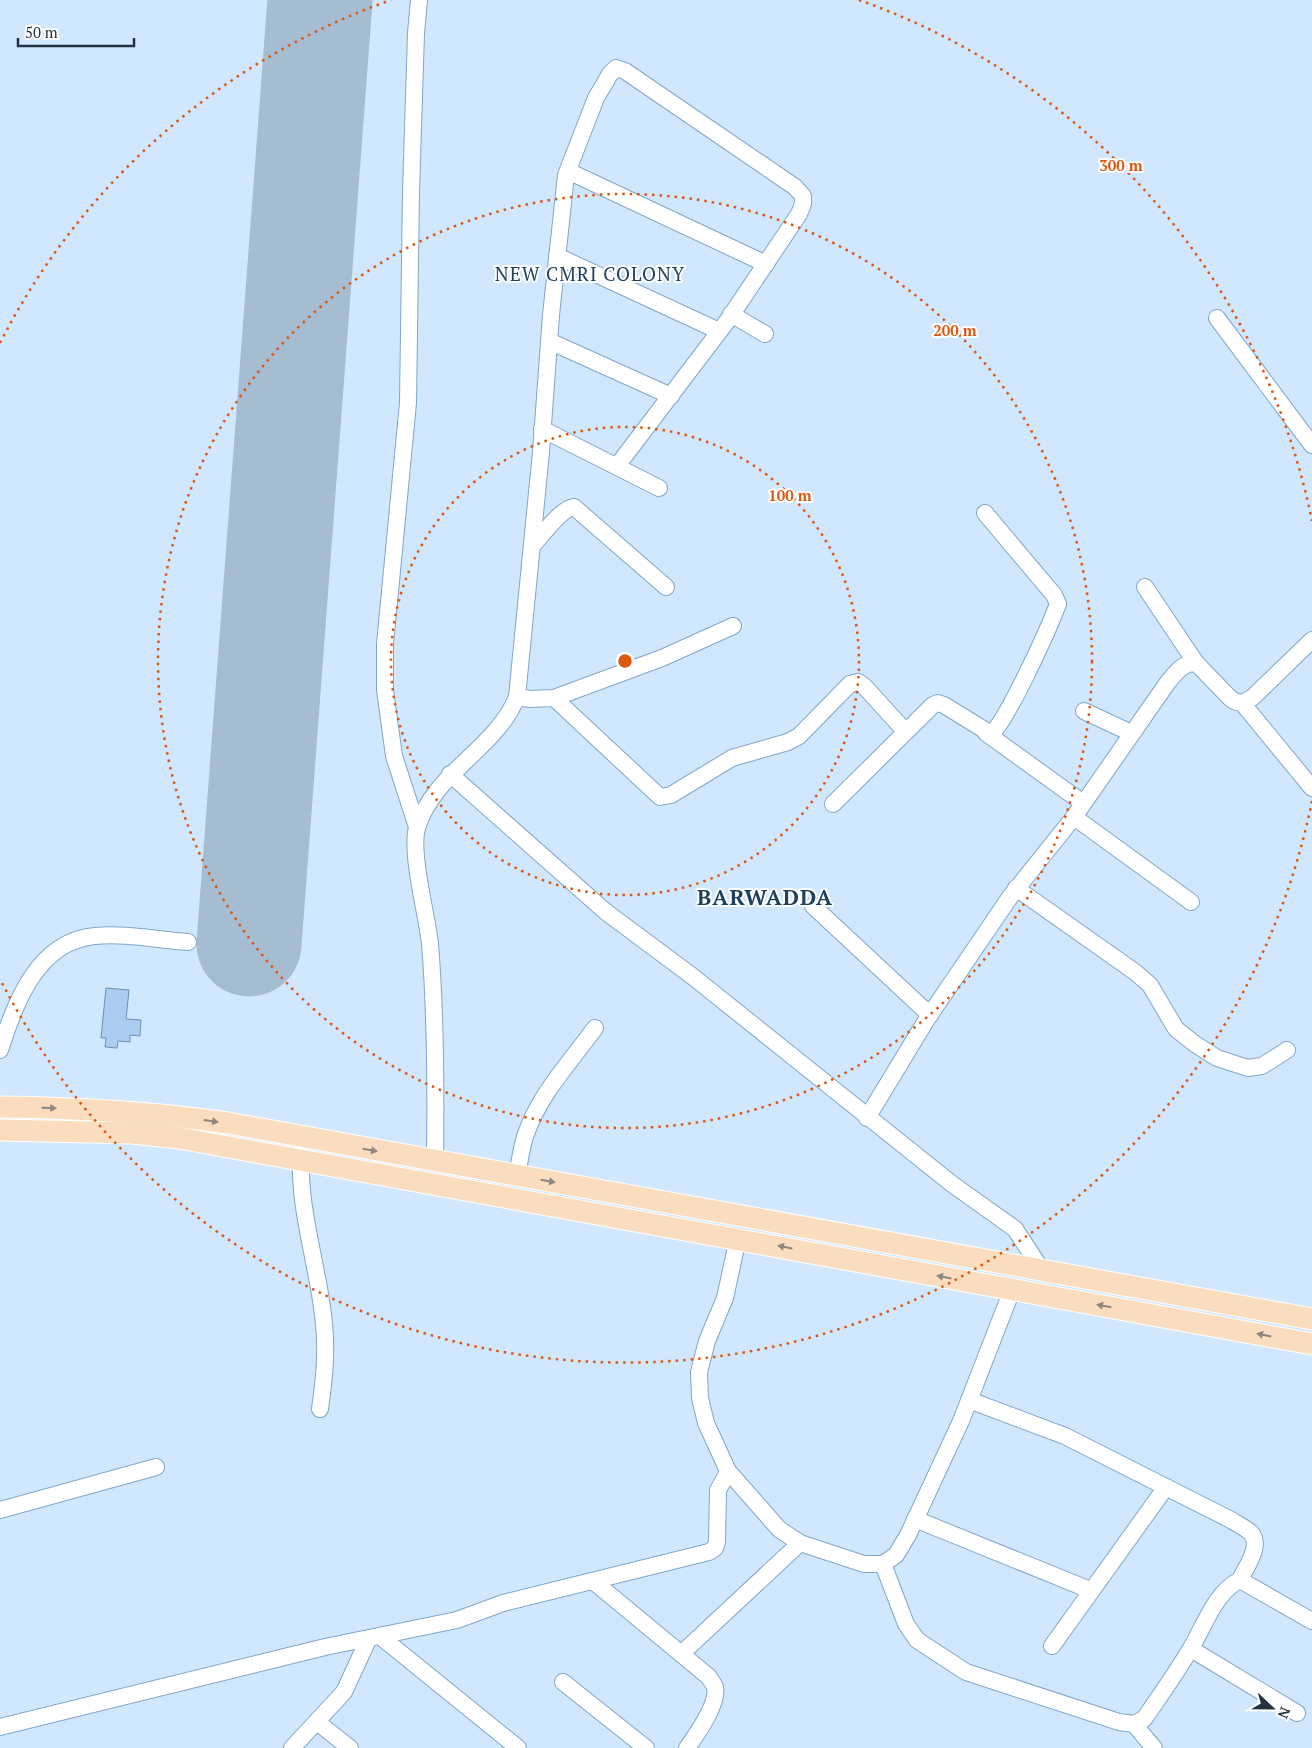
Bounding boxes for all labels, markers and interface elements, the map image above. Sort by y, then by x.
scale bar [18,15,134,47]
text: 50 m [25,22,58,42]
text: 300 m [1099,155,1143,175]
district label: NEW CMRI COLONY [495,261,685,286]
text: 200 m [933,320,977,340]
text: 100 m [768,485,812,505]
centre of rings [616,652,634,670]
district label: BARWADDA [697,882,833,911]
one-way arrow [41,1104,57,1112]
one-way arrow [203,1117,219,1125]
one-way arrow [363,1146,379,1154]
one-way arrow [540,1177,556,1185]
one-way arrow [777,1243,792,1251]
one-way arrow [936,1273,952,1281]
one-way arrow [1096,1302,1112,1310]
one-way arrow [1256,1330,1272,1338]
north arrow [1247,1683,1297,1733]
text: N [1274,1705,1295,1722]

